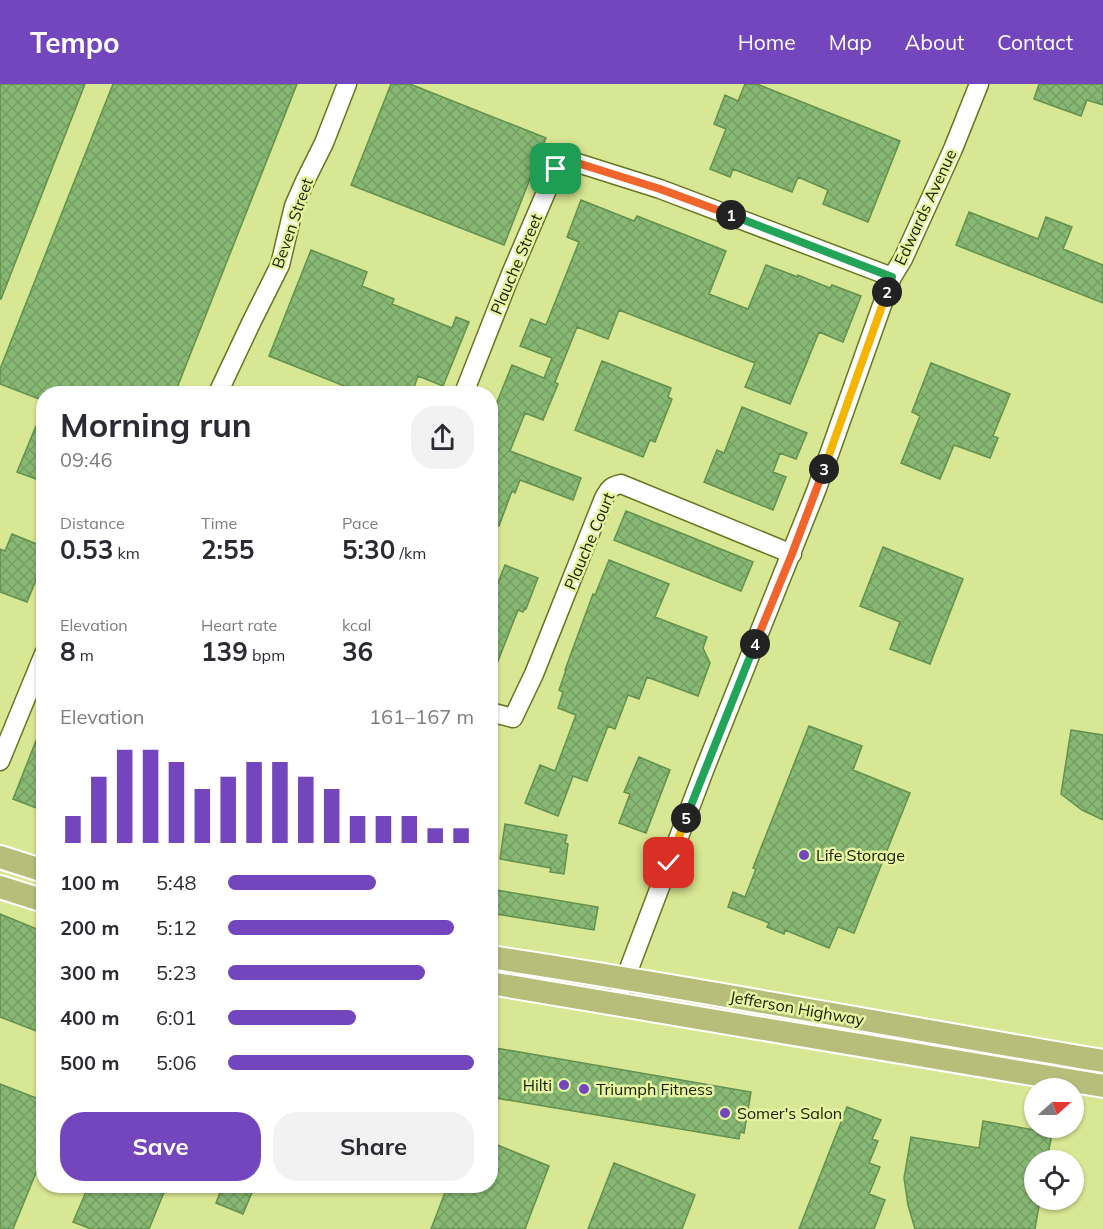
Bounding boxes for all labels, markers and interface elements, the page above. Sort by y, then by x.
text: Tempo [30,25,120,60]
text: Home [738,29,796,55]
text: Map [829,29,872,55]
text: About [905,29,964,55]
text: Contact [997,29,1073,55]
pin [530,143,581,194]
street label: Edwards Avenue [889,146,961,268]
icon: arrive [539,152,572,185]
street label: Beven Street [267,175,317,271]
pin: 1 [716,200,746,230]
text: 1 [726,205,736,225]
street label: Plauche Street [486,210,546,317]
pin: 2 [872,277,902,307]
text: 2 [882,282,892,302]
text: Morning run [60,404,252,445]
button: share [411,406,474,469]
text: 09:46 [60,447,113,472]
pin: 3 [809,454,839,484]
text: 3 [819,459,829,479]
street label: Plauche Court [560,489,619,593]
text: Distance [60,513,125,533]
text: Time [201,513,237,533]
text: Pace [342,513,378,533]
text: 0.53 [60,533,113,566]
text: 2:55 [201,533,254,566]
text: 5:30 [342,533,395,566]
text: km [113,543,140,563]
text: /km [395,543,426,563]
text: Elevation [60,615,128,635]
text: Heart rate [201,615,277,635]
text: kcal [342,615,371,635]
pin: 4 [740,629,770,659]
text: 4 [750,634,760,654]
text: 8 [60,635,76,668]
text: 139 [201,635,248,668]
text: 36 [342,635,373,668]
text: m [76,645,94,665]
text: bpm [248,645,285,665]
text: Elevation [60,704,145,729]
text: 161–167 m [369,704,474,729]
pin: 5 [671,803,701,833]
text: 5 [681,808,691,828]
pin [643,837,694,888]
place label: Life Storage [816,845,905,865]
icon: check [652,846,685,879]
marker: Life Storage [797,848,811,862]
text: 100 m [60,870,119,895]
text: 5:48 [156,870,197,895]
text: 200 m [60,915,119,940]
text: 5:12 [156,915,197,940]
text: 300 m [60,960,119,985]
text: 5:23 [156,960,197,985]
street label: Jefferson Highway [728,986,866,1030]
text: 400 m [60,1005,119,1030]
text: 6:01 [156,1005,197,1030]
text: 500 m [60,1050,119,1075]
text: 5:06 [156,1050,197,1075]
place label: Hilti [523,1075,552,1095]
marker: Hilti [557,1078,571,1092]
north arrow [1024,1078,1084,1138]
map controls [1024,1078,1084,1210]
place label: Triumph Fitness [596,1079,713,1099]
marker: Triumph Fitness [577,1082,591,1096]
place label: Somer's Salon [737,1103,842,1123]
marker: Somer's Salon [718,1106,732,1120]
button: Save [60,1112,261,1181]
button: Share [273,1112,474,1181]
button: locate [1024,1150,1084,1210]

